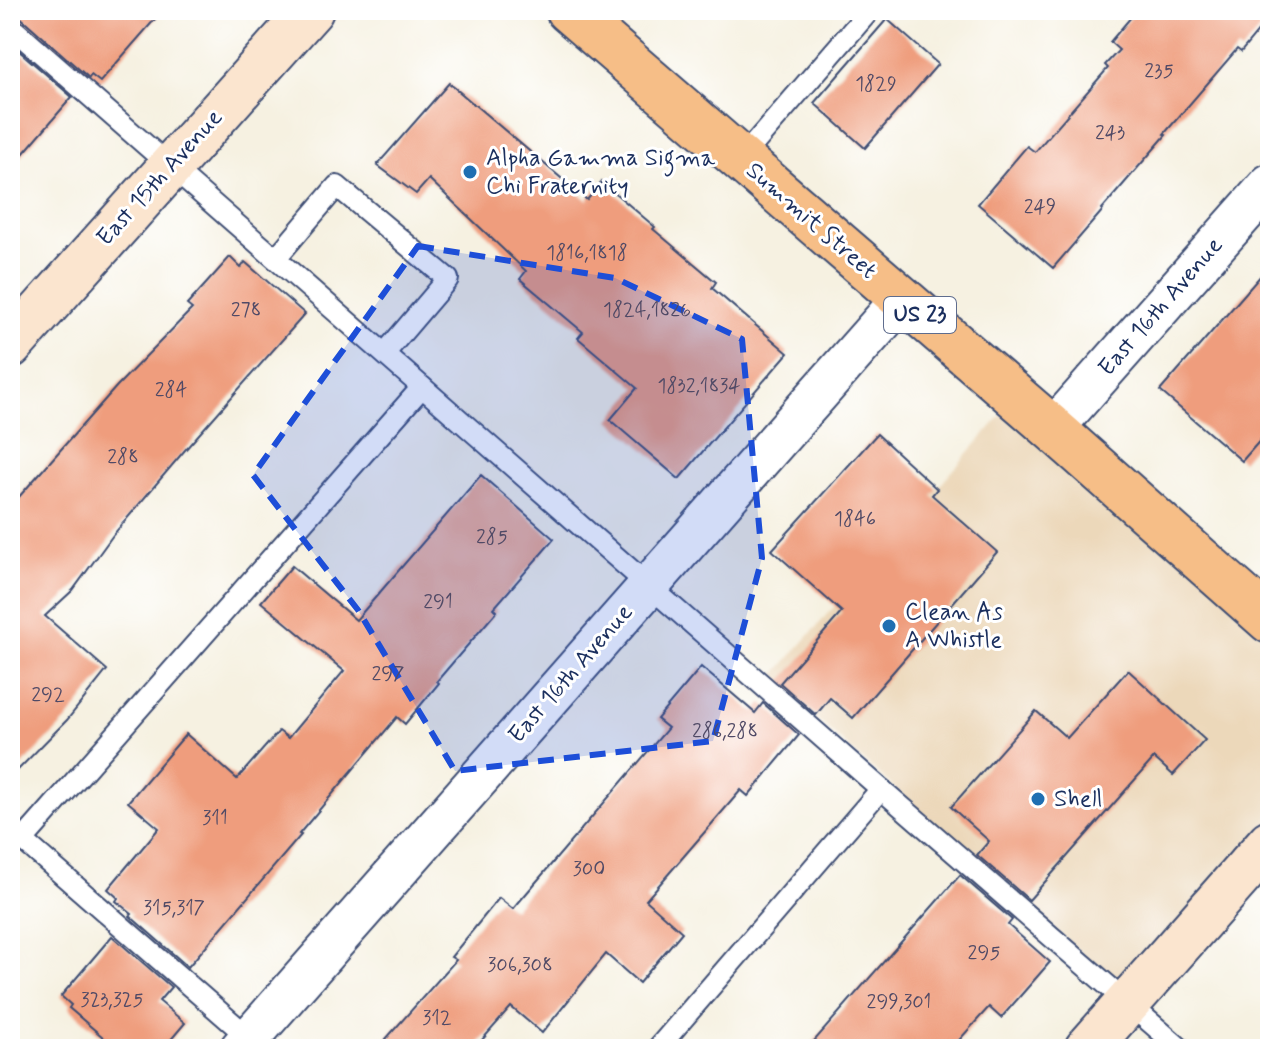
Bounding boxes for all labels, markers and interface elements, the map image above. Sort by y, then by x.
house number: 235 [1144,58,1174,85]
house number: 1829 [855,71,897,98]
street label: East 15th Avenue [90,103,230,253]
house number: 243 [1095,120,1125,147]
place label: Alpha Gamma Sigma Chi Fraternity [486,143,716,202]
street label: Summit Street [739,156,883,286]
marker: Alpha Gamma Sigma Chi Fraternity [461,163,479,181]
house number: 249 [1024,194,1056,221]
street label: East 16th Avenue [1092,231,1230,383]
house number: 1816,1818 [546,240,628,267]
house number: 278 [231,297,261,324]
house number: 1824,1826 [603,297,691,324]
road number: US 23 [884,297,956,333]
house number: 1832,1834 [658,373,740,400]
house number: 284 [155,377,187,404]
house number: 288 [107,444,139,471]
house number: 1846 [834,506,876,533]
house number: 285 [476,524,508,551]
house number: 291 [423,589,453,616]
place label: Clean As A Whistle [905,597,1003,656]
street label: East 16th Avenue [502,598,640,750]
marker: Clean As A Whistle [880,617,898,635]
house number: 297 [372,661,404,688]
house number: 292 [31,682,65,709]
house number: 286,288 [692,718,758,745]
place label: Shell [1054,784,1102,815]
marker: Shell [1029,790,1047,808]
house number: 311 [202,805,228,832]
house number: 300 [573,856,605,883]
house number: 315,317 [143,895,205,922]
house number: 295 [968,940,1000,967]
house number: 306,308 [487,952,553,979]
house number: 323,325 [81,987,143,1014]
house number: 299,301 [867,989,931,1016]
house number: 312 [422,1005,452,1032]

